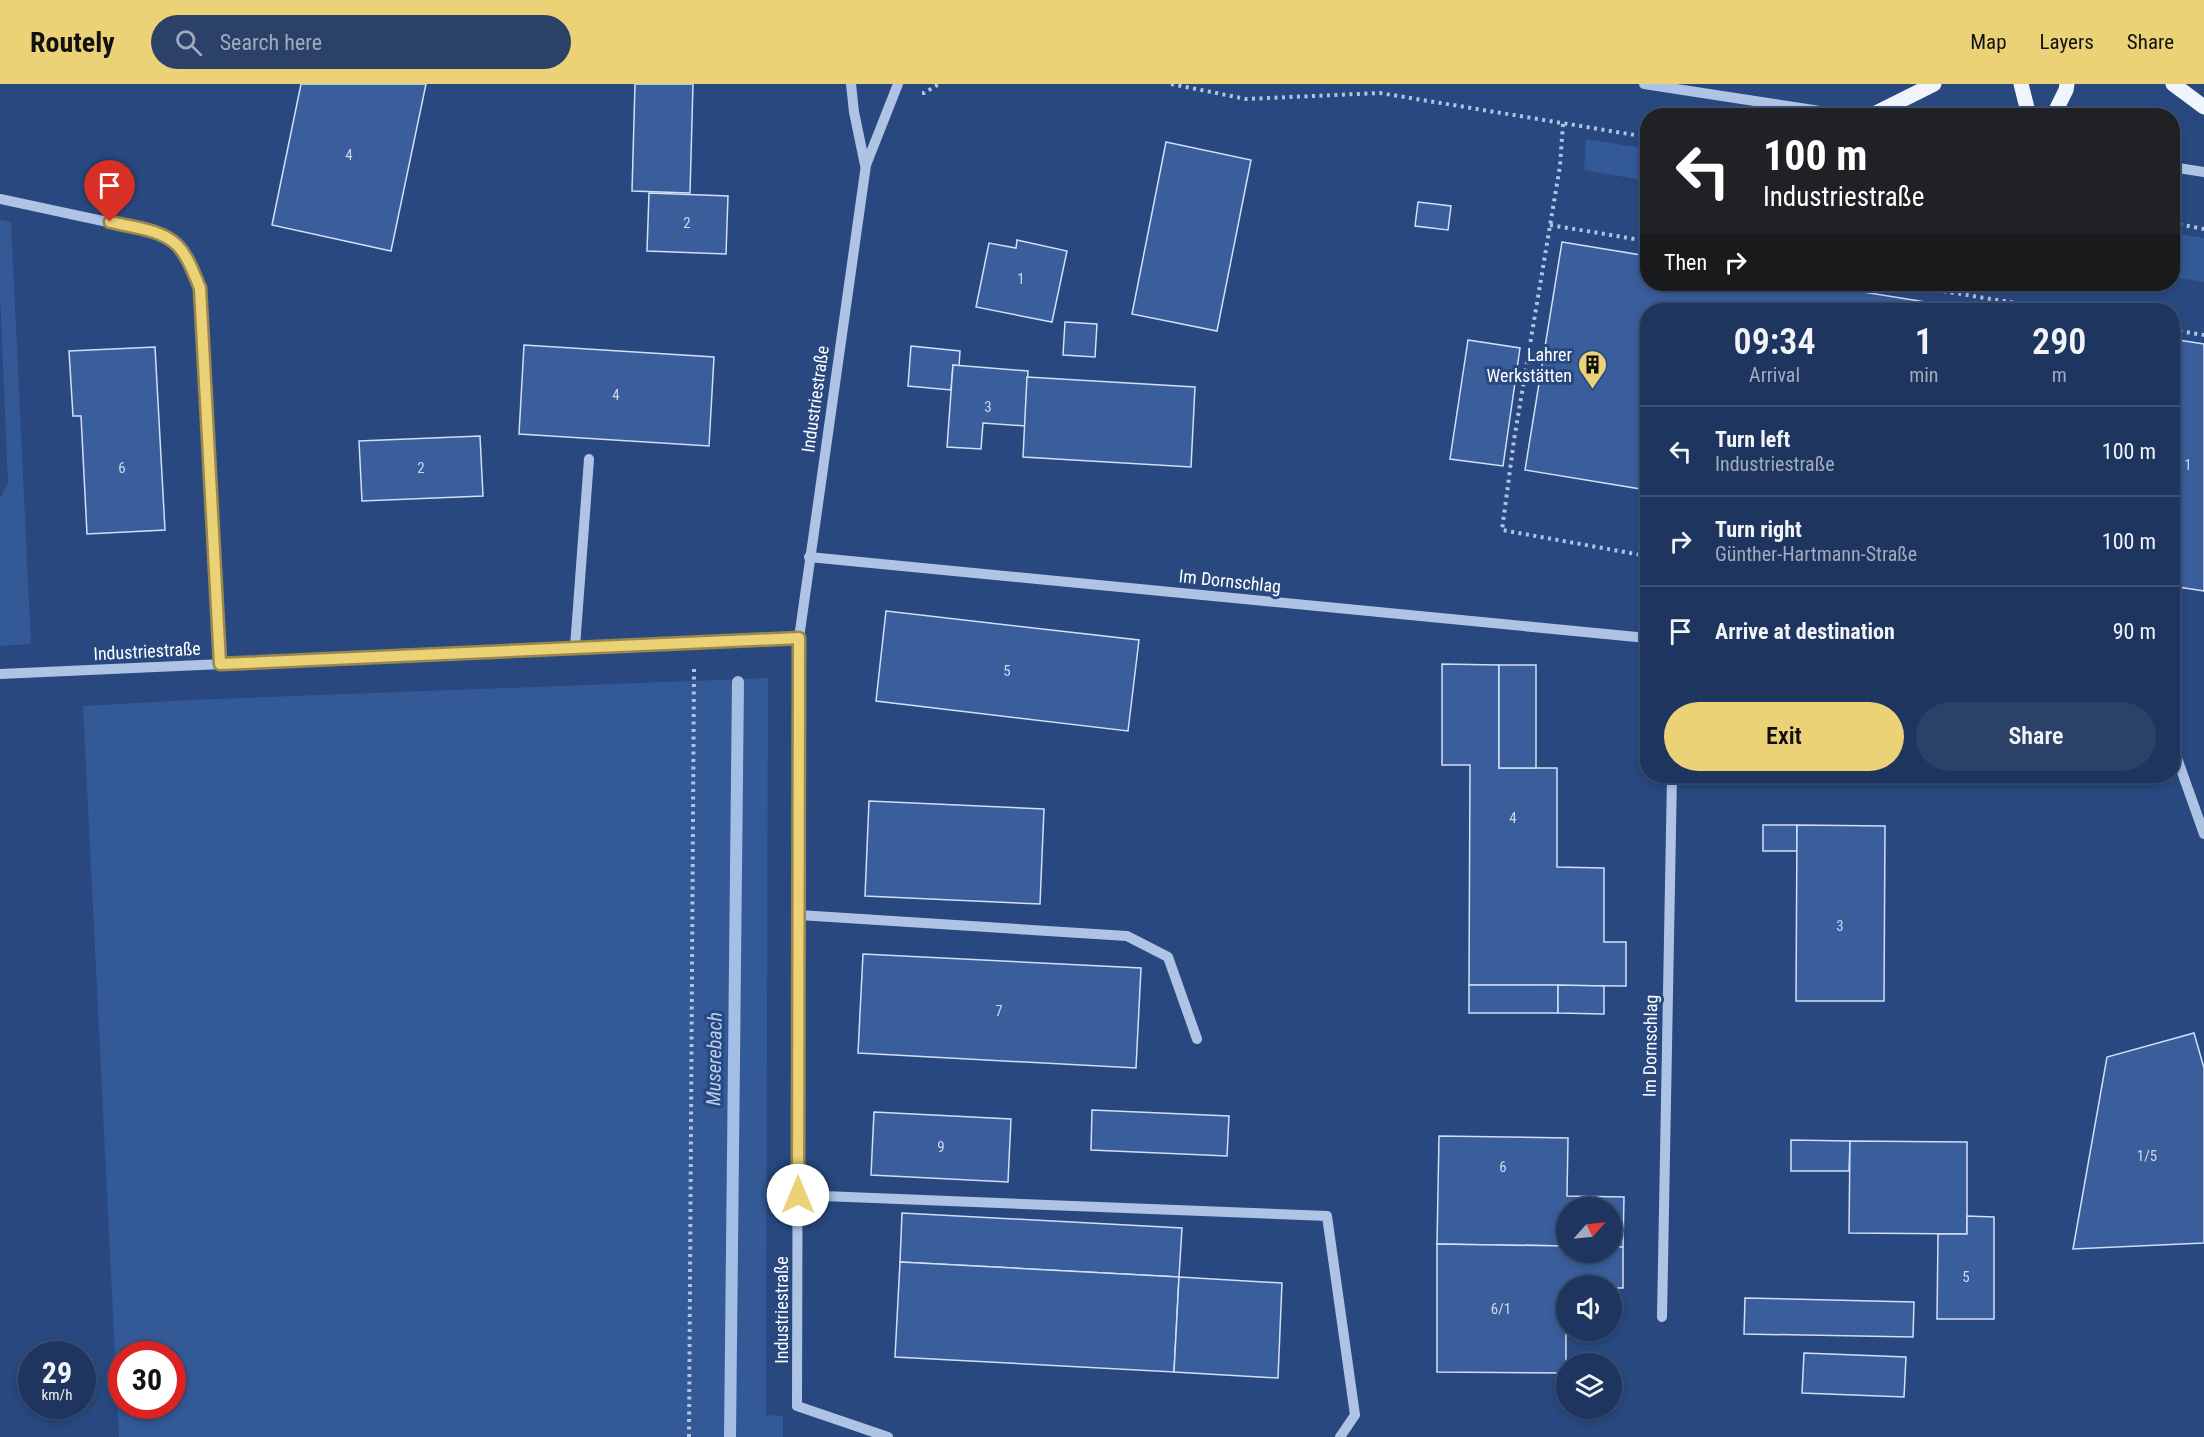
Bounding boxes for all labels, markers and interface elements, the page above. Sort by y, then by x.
search box [151,15,571,69]
text: Routely [30,26,115,59]
icon: search [172,26,205,59]
text: Search here [220,30,322,55]
text: Map [1970,30,2007,54]
text: Layers [2040,30,2094,54]
text: Share [2127,30,2174,54]
text: 100 m [1763,131,1868,180]
icon: left [1664,132,1742,210]
house number: 4 [345,146,353,164]
pin [84,160,135,222]
icon: arrive [93,169,126,202]
text: Industriestraße [1763,181,1924,213]
house number: 2 [683,214,691,232]
icon: right [1719,246,1752,279]
text: Then [1664,250,1707,275]
house number: 1 [1017,270,1025,288]
text: 09:34 [1734,321,1816,363]
text: 1 [1915,321,1933,363]
text: 290 [2032,321,2086,363]
street label: Industriestraße [797,344,833,454]
place label: Lahrer Werkstätten [1487,344,1573,386]
building icon: Lahrer Werkstätten [1577,348,1609,390]
text: Arrival [1749,363,1800,387]
text: min [1909,363,1938,387]
text: m [2052,363,2067,387]
house number: 4 [612,386,620,404]
house number: 3 [984,398,992,416]
text: Turn left [1715,427,1790,452]
icon: left [1664,435,1697,468]
text: 100 m [2102,439,2156,464]
text: Industriestraße [1715,452,1835,476]
house number: 1 [2184,456,2192,474]
house number: 6 [118,459,126,477]
house number: 2 [417,459,425,477]
text: Turn right [1715,517,1802,542]
icon: right [1664,525,1697,558]
text: 100 m [2102,529,2156,554]
text: Günther-Hartmann-Straße [1715,542,1917,566]
street label: Im Dornschlag [1178,565,1282,597]
icon: arrive [1664,615,1697,648]
text: Arrive at destination [1715,619,1895,644]
text: 90 m [2113,619,2156,644]
street label: Industriestraße [93,638,201,664]
house number: 5 [1003,662,1011,680]
button: Exit [1664,702,1904,771]
button: Share [1916,702,2156,771]
house number: 4 [1509,809,1517,827]
house number: 3 [1836,917,1844,935]
street label: Im Dornschlag [1639,995,1661,1097]
house number: 7 [995,1002,1003,1020]
water label: Muserebach [701,1012,727,1106]
house number: 9 [937,1138,945,1156]
house number: 1/5 [2137,1147,2157,1165]
house number: 6 [1499,1158,1507,1176]
position arrow [766,1163,830,1227]
north arrow [1556,1197,1622,1263]
map controls [1556,1197,1622,1419]
street label: Industriestraße [771,1256,792,1364]
house number: 5 [1962,1268,1970,1286]
button: sound [1556,1275,1622,1341]
house number: 6/1 [1491,1300,1511,1318]
speed limit sign: 30 [108,1341,186,1419]
button: layers [1556,1353,1622,1419]
text: 29 [42,1355,72,1390]
text: km/h [42,1386,72,1404]

